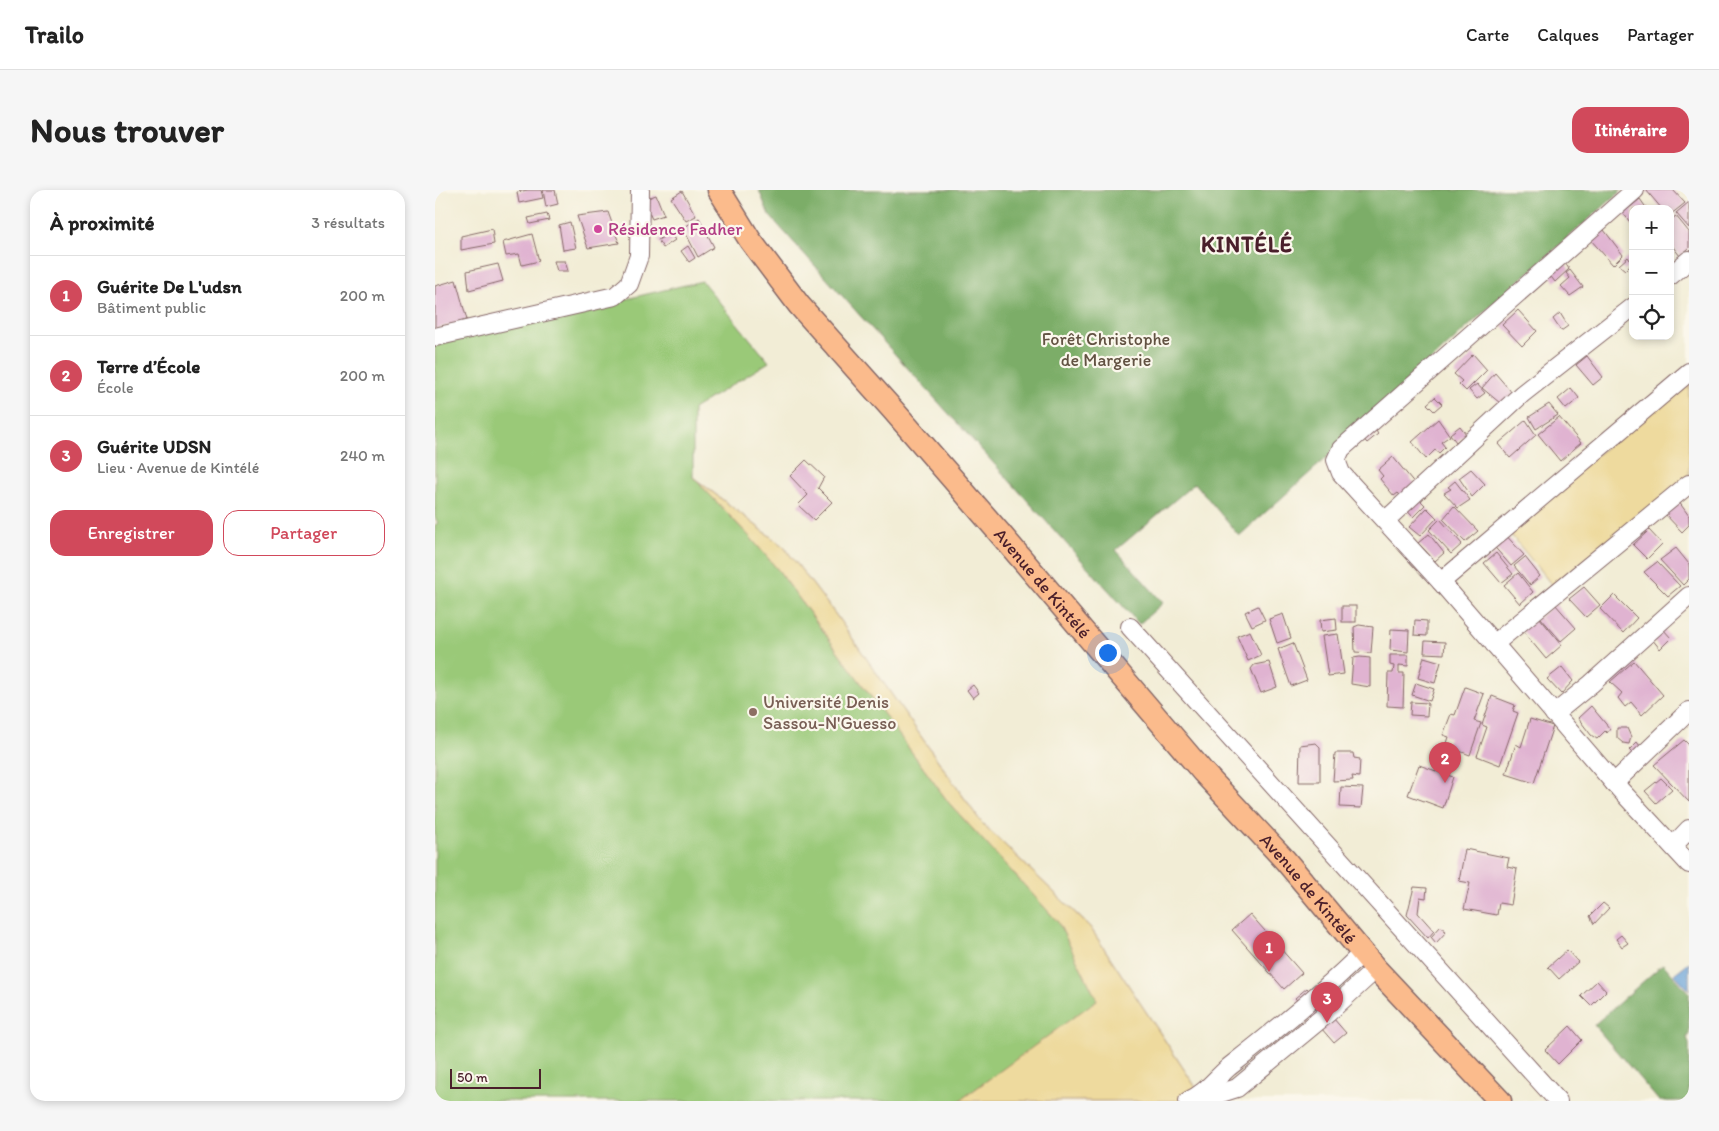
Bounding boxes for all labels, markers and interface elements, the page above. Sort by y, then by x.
text: Trailo [25,20,84,49]
text: Carte [1466,24,1509,46]
text: Calques [1537,24,1599,46]
text: Partager [1627,24,1694,46]
button: Itinéraire [1572,107,1689,153]
text: Nous trouver [30,109,224,151]
map controls [1629,205,1674,340]
button: + [1629,205,1674,250]
text: À proximité [50,210,155,235]
text: 3 résultats [311,213,385,232]
place label: Résidence Fadher [608,218,743,240]
marker: Résidence Fadher [592,223,604,235]
district label: KINTÉLÉ [1201,231,1293,258]
button: − [1629,250,1674,295]
text: Guérite De L'udsn [97,275,242,298]
text: 1 [62,286,70,305]
text: 200 m [340,286,385,305]
button: locate [1629,295,1674,340]
text: Bâtiment public [97,298,206,317]
park label: Forêt Christophe de Margerie [1042,328,1170,371]
text: Terre d’École [97,355,200,378]
text: 2 [62,366,70,385]
text: 200 m [340,366,385,385]
text: École [97,378,134,397]
text: Guérite UDSN [97,435,211,458]
text: 3 [62,446,70,465]
text: 240 m [340,446,385,465]
text: Lieu · Avenue de Kintélé [97,458,259,477]
button: Enregistrer [50,510,213,556]
button: Partager [223,510,385,556]
street label: Avenue de Kintélé [989,524,1096,643]
your location [1095,640,1121,666]
place label: Université Denis Sassou-N'Guesso [763,691,897,734]
marker: Université Denis Sassou-N'Guesso [747,706,759,718]
pin: 2 [1429,742,1461,783]
street label: Avenue de Kintélé [1255,829,1361,948]
pin: 1 [1253,931,1285,972]
pin: 3 [1311,982,1343,1023]
scale bar [450,1066,541,1089]
text: 50 m [457,1069,488,1086]

